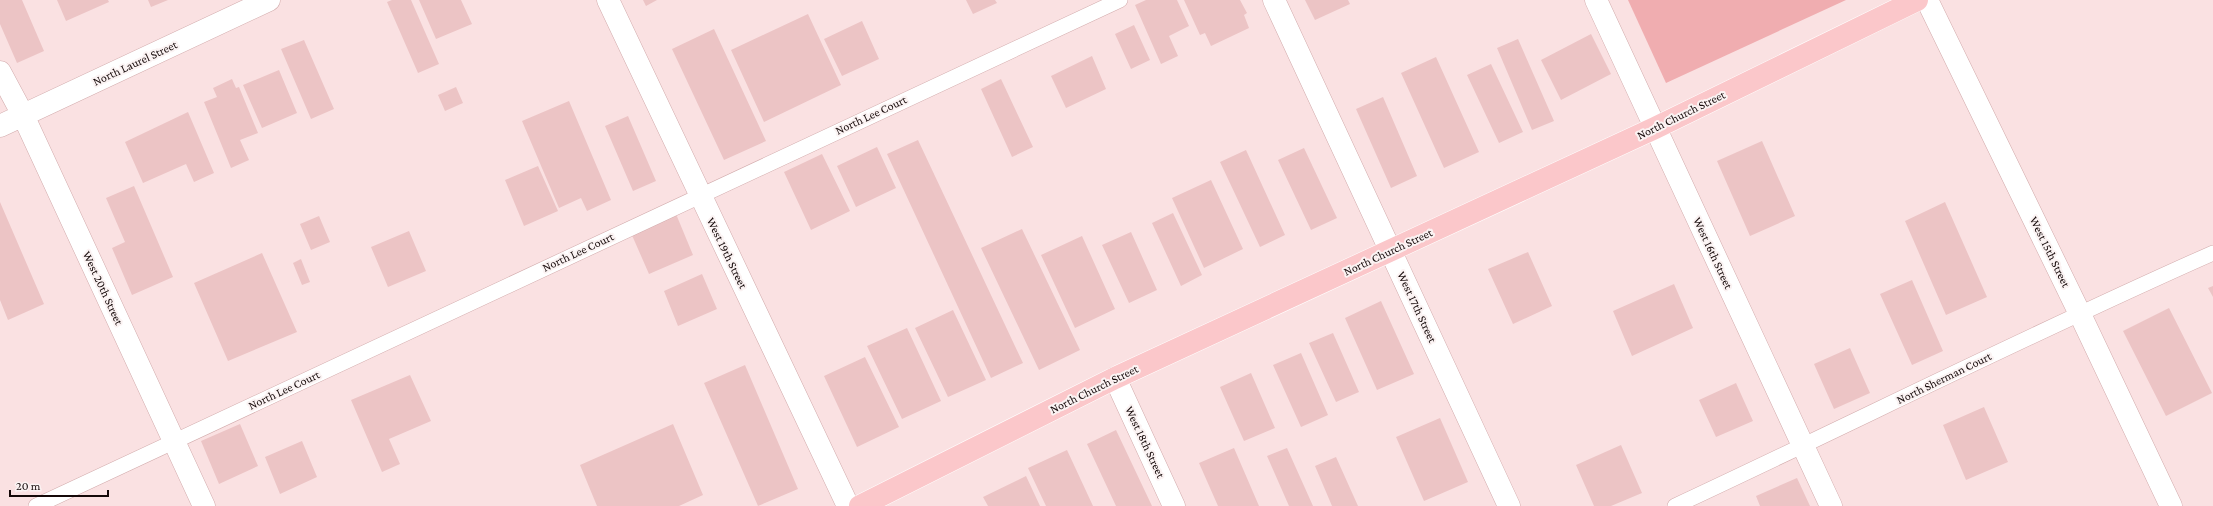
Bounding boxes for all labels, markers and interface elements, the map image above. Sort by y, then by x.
street label: North Laurel Street [91,37,180,89]
street label: North Church Street [1635,87,1728,142]
street label: North Lee Court [833,92,910,138]
street label: West 15th Street [2027,214,2074,291]
street label: West 19th Street [704,215,751,292]
street label: West 16th Street [1690,215,1736,292]
street label: North Church Street [1341,225,1436,279]
street label: North Lee Court [540,229,617,275]
street label: West 20th Street [80,249,127,328]
street label: West 17th Street [1394,269,1440,346]
street label: North Sherman Court [1894,349,1995,407]
street label: North Church Street [1048,361,1141,416]
street label: North Lee Court [246,367,323,413]
street label: West 18th Street [1122,404,1168,481]
scale bar [10,472,108,498]
text: 20 m [16,479,41,493]

